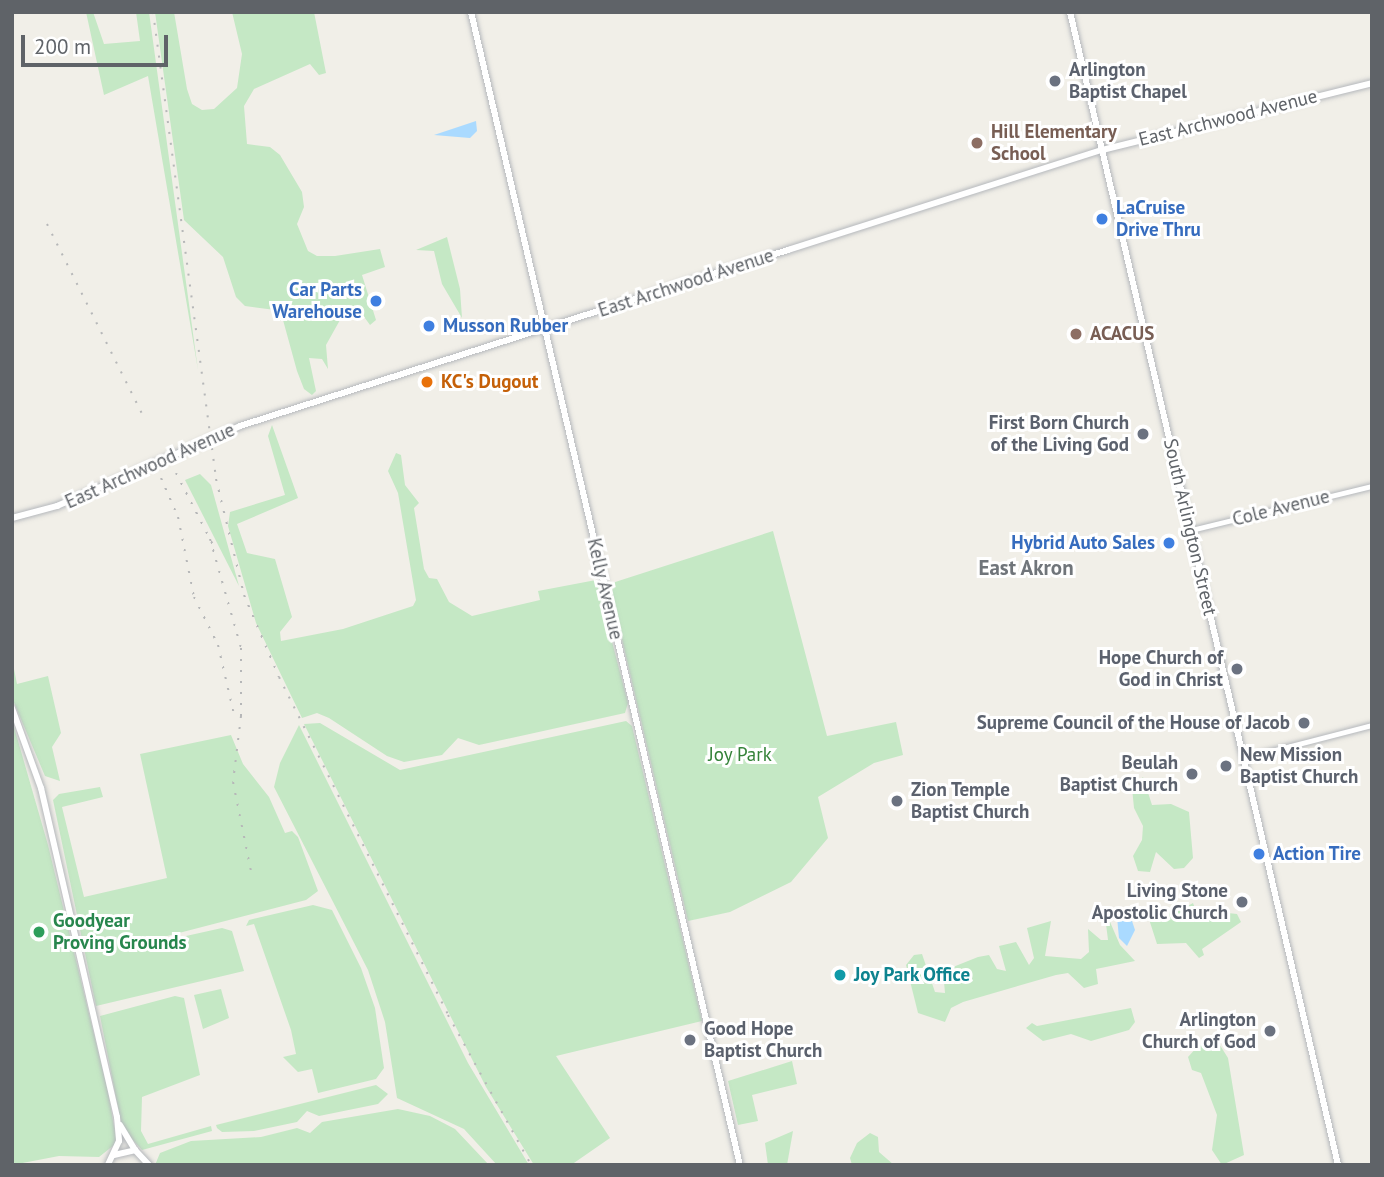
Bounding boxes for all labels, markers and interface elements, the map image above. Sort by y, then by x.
scale bar [24,21,172,65]
text: 200 m [34,33,91,60]
place label: Arlington Baptist Chapel [1069,59,1187,103]
marker: Arlington Baptist Chapel [1047,73,1063,89]
street label: East Archwood Avenue [1136,85,1320,151]
place label: Hill Elementary School [991,121,1117,165]
marker: Hill Elementary School [969,135,985,151]
place label: LaCruise Drive Thru [1116,197,1201,241]
marker: LaCruise Drive Thru [1094,211,1110,227]
street label: East Archwood Avenue [595,244,777,322]
place label: Car Parts Warehouse [272,279,362,323]
marker: Car Parts Warehouse [368,293,384,309]
place label: Musson Rubber [443,315,568,337]
marker: Musson Rubber [421,318,437,334]
place label: ACACUS [1090,323,1154,345]
marker: ACACUS [1068,326,1084,342]
place label: KC's Dugout [441,371,538,393]
marker: KC's Dugout [419,374,435,390]
place label: First Born Church of the Living God [988,412,1129,456]
street label: East Archwood Avenue [61,418,239,514]
marker: First Born Church of the Living God [1135,426,1151,442]
street label: South Arlington Street [1158,436,1222,618]
street label: Cole Avenue [1230,485,1332,531]
place label: Hybrid Auto Sales [1011,532,1155,554]
street label: Kelly Avenue [582,535,628,643]
marker: Hybrid Auto Sales [1161,535,1177,551]
district label: East Akron [978,555,1074,581]
place label: Hope Church of God in Christ [1098,647,1223,691]
marker: Hope Church of God in Christ [1229,661,1245,677]
place label: Supreme Council of the House of Jacob [976,712,1290,734]
marker: Supreme Council of the House of Jacob [1296,715,1312,731]
park label: Joy Park [708,744,772,766]
place label: New Mission Baptist Church [1240,744,1359,788]
place label: Beulah Baptist Church [1059,752,1178,796]
marker: New Mission Baptist Church [1218,758,1234,774]
marker: Beulah Baptist Church [1184,766,1200,782]
place label: Zion Temple Baptist Church [911,779,1030,823]
marker: Zion Temple Baptist Church [889,793,905,809]
place label: Action Tire [1273,843,1362,865]
marker: Action Tire [1251,846,1267,862]
place label: Living Stone Apostolic Church [1091,880,1228,924]
marker: Living Stone Apostolic Church [1234,894,1250,910]
place label: Goodyear Proving Grounds [53,910,187,954]
marker: Goodyear Proving Grounds [31,924,47,940]
place label: Joy Park Office [854,964,972,986]
marker: Joy Park Office [832,967,848,983]
place label: Arlington Church of God [1142,1009,1256,1053]
place label: Good Hope Baptist Church [704,1018,823,1062]
marker: Arlington Church of God [1262,1023,1278,1039]
marker: Good Hope Baptist Church [682,1032,698,1048]

